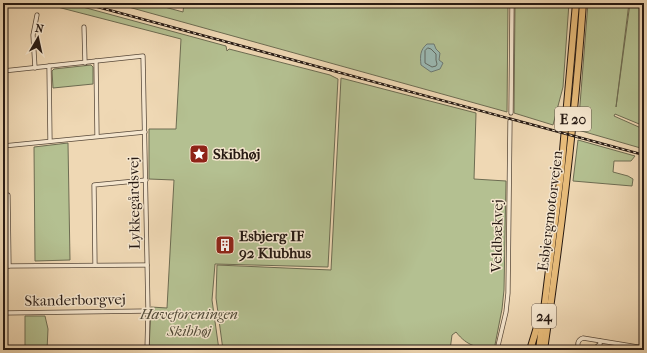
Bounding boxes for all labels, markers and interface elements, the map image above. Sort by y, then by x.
north arrow [18,18,58,58]
text: N [34,22,45,36]
road number: E 20 [555,107,591,131]
place icon: Skibhøj [188,143,210,165]
place label: Skibhøj [213,145,260,163]
street label: Esbjergmotorvejen [534,149,566,273]
street label: Lykkegårdsvej [124,157,144,249]
street label: Veldbækvej [487,199,507,274]
place label: Esbjerg IF 92 Klubhus [238,227,312,262]
building icon: Esbjerg IF 92 Klubhus [214,234,236,256]
street label: Skanderborgvej [24,290,126,310]
road number: 24 [532,304,556,328]
park label: Haveforeningen Skibhøj [139,305,238,340]

